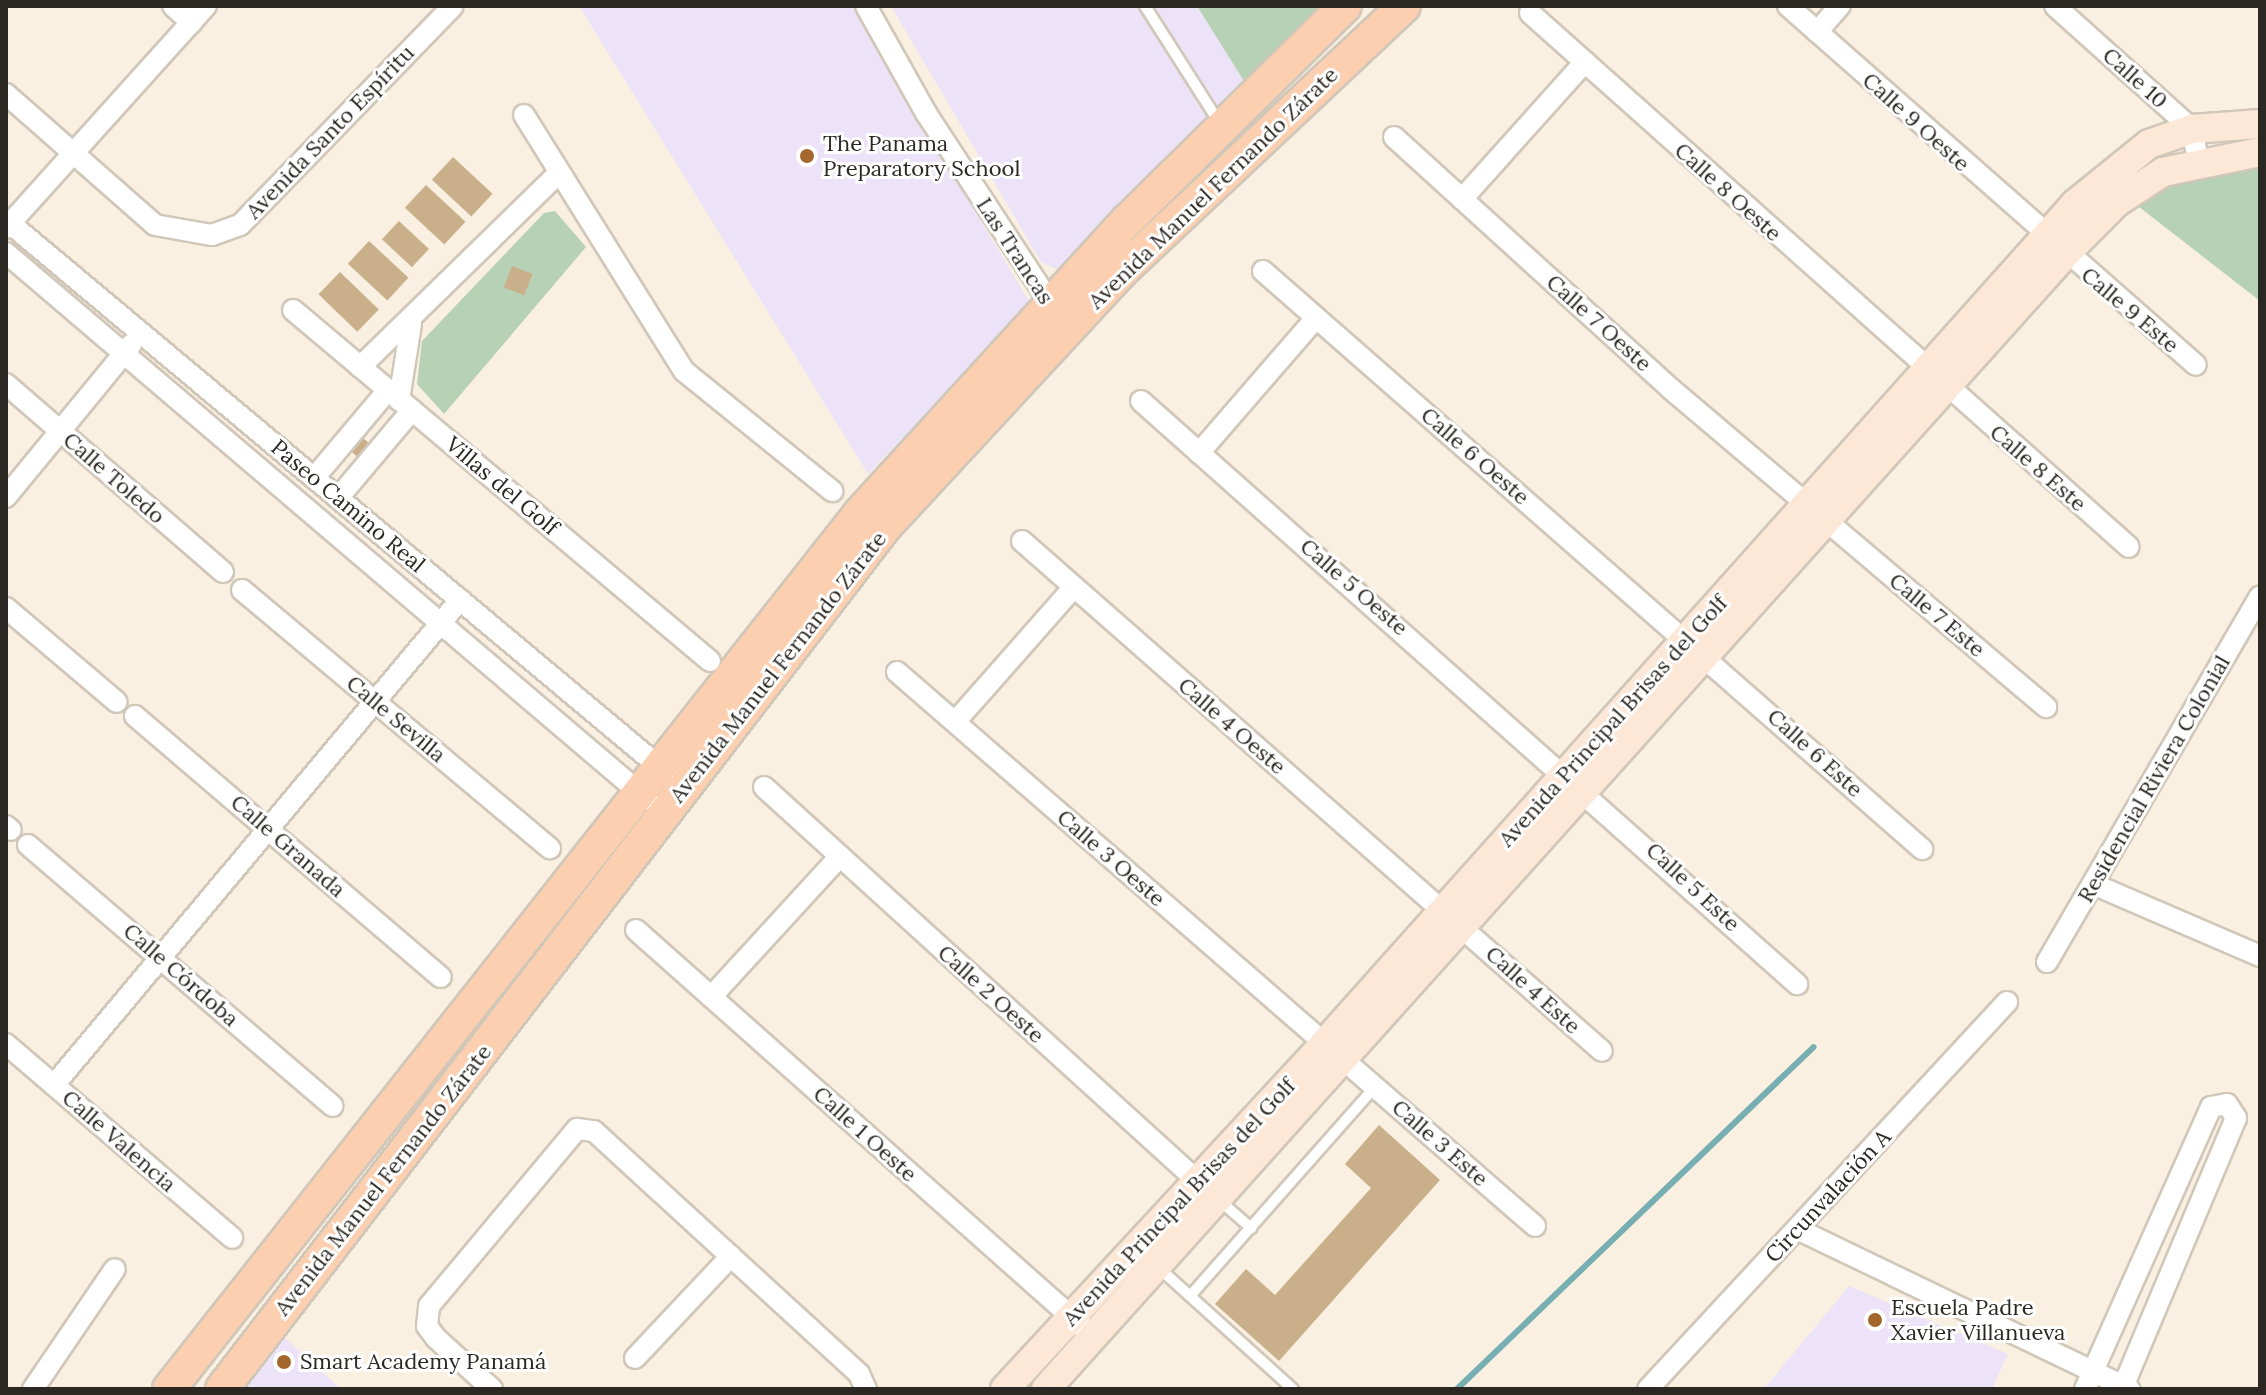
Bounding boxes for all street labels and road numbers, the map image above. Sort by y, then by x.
street label: Avenida Santo Espíritu [240,40,420,224]
street label: Calle 10 [2097,42,2173,114]
street label: Avenida Manuel Fernando Zárate [1083,62,1343,314]
street label: Calle 9 Oeste [1857,67,1975,177]
street label: Calle 8 Oeste [1669,137,1787,247]
street label: Las Trancas [971,193,1059,309]
street label: Calle 9 Este [2076,262,2184,358]
street label: Calle 7 Oeste [1541,269,1657,377]
street label: Calle 6 Oeste [1415,402,1535,510]
street label: Calle 8 Este [1984,419,2092,517]
street label: Calle Toledo [58,427,170,529]
street label: Villas del Golf [440,431,564,541]
street label: Paseo Camino Real [266,434,430,578]
street label: Avenida Manuel Fernando Zárate [664,526,892,808]
street label: Calle 5 Oeste [1295,533,1413,641]
street label: Calle 7 Este [1884,567,1990,663]
street label: Avenida Principal Brisas del Golf [1493,590,1733,852]
street label: Residencial Riviera Colonial [2072,651,2236,907]
street label: Calle Sevilla [341,670,451,768]
street label: Calle 4 Oeste [1173,672,1291,780]
street label: Calle 6 Este [1762,703,1868,803]
street label: Calle Granada [225,789,351,903]
street label: Calle 3 Oeste [1052,804,1170,912]
street label: Calle 5 Este [1641,837,1745,937]
street label: Calle Córdoba [118,918,244,1032]
street label: Calle 2 Oeste [932,939,1050,1049]
street label: Calle 4 Este [1480,941,1586,1039]
street label: Avenida Manuel Fernando Zárate [269,1039,497,1321]
street label: Avenida Principal Brisas del Golf [1057,1073,1301,1331]
street label: Calle 1 Oeste [808,1081,922,1187]
street label: Calle Valencia [57,1084,181,1198]
street label: Calle 3 Este [1387,1094,1493,1192]
street label: Circunvalación A [1760,1124,1896,1268]

